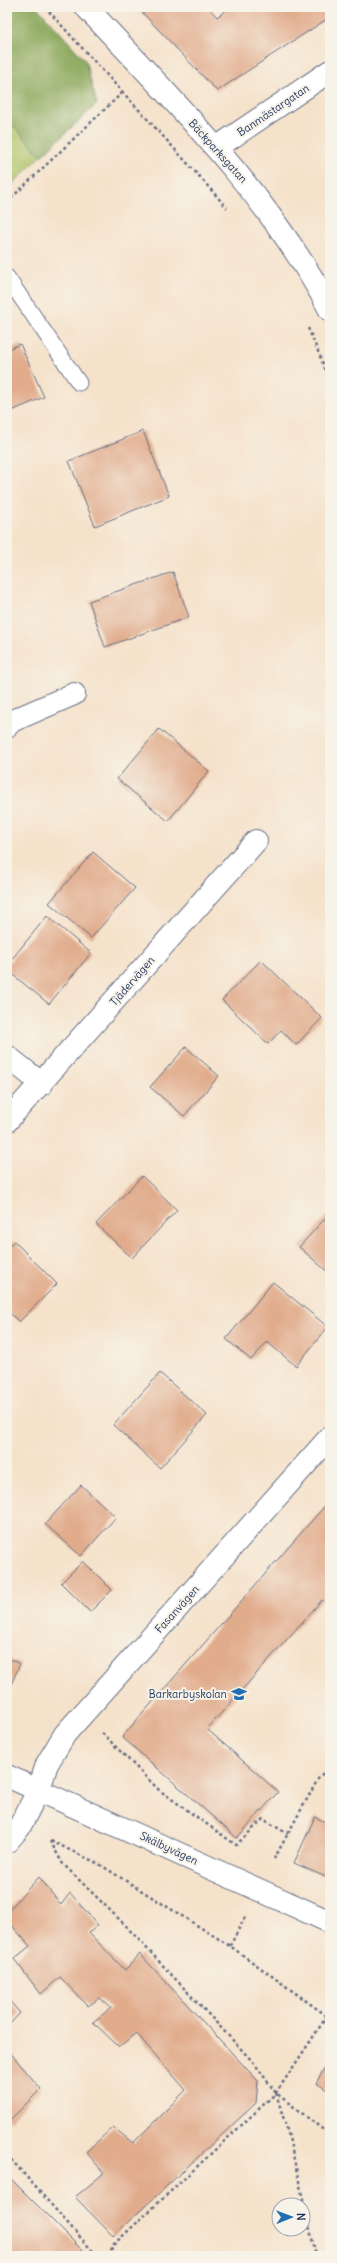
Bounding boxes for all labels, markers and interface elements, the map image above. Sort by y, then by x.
street label: Banmästargatan [234,81,312,139]
street label: Bäckparksgatan [186,116,250,186]
street label: Tjädervägen [107,953,157,1009]
street label: Fasanvägen [152,1582,202,1636]
school or university icon: Barkarbyskolan [230,1685,248,1703]
place label: Barkarbyskolan [149,1687,227,1701]
street label: Skälbyvägen [138,1828,200,1868]
north arrow [271,2197,311,2237]
text: N [294,2213,308,2221]

